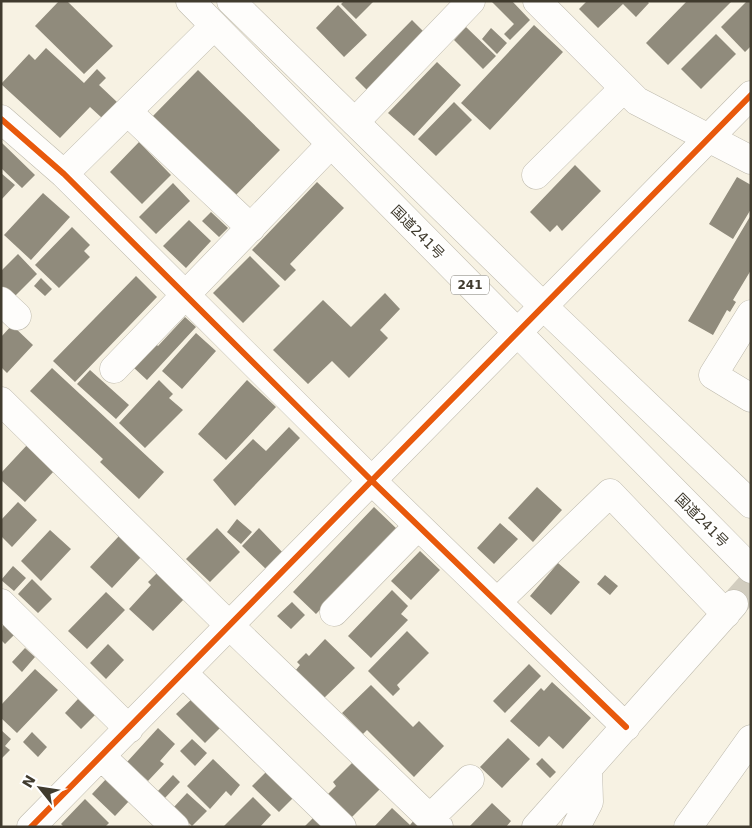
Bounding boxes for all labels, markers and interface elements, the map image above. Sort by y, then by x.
street label: 国道241号 [388,202,448,262]
road number: 241 [451,276,489,294]
street label: 国道241号 [672,490,732,550]
north arrow [15,763,65,813]
text: N [19,772,39,791]

